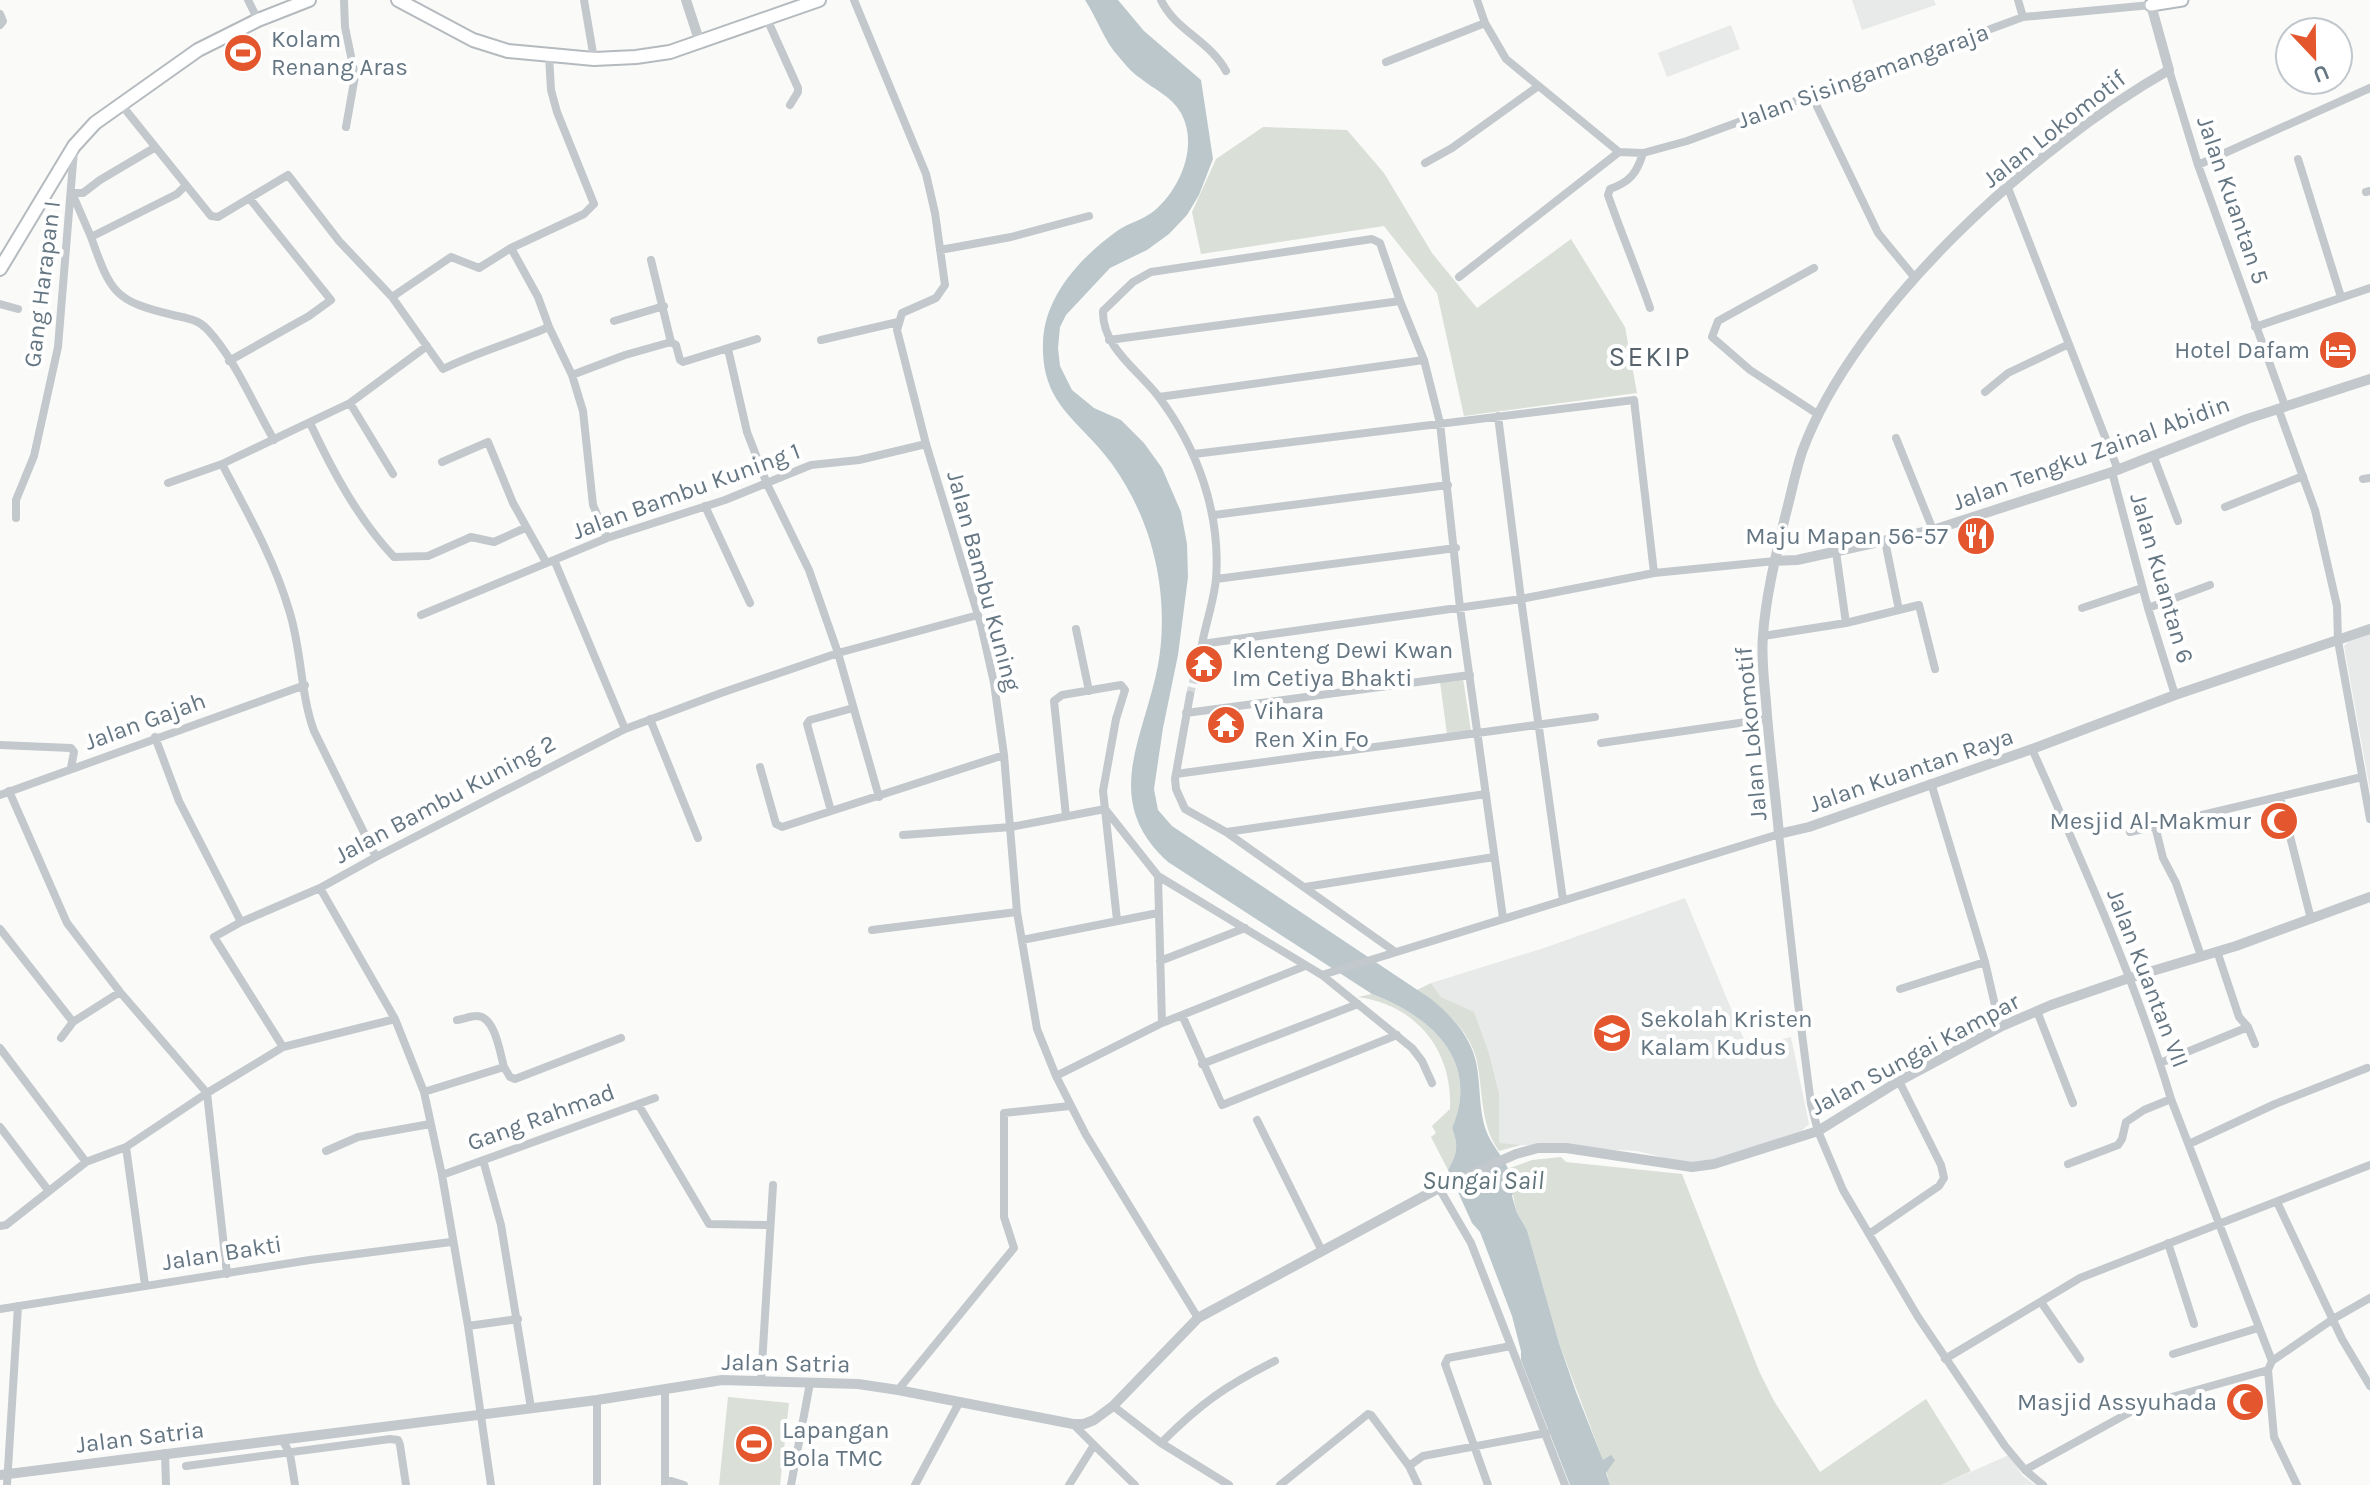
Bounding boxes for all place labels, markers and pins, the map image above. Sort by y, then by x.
place label: Kolam Renang Aras [271,25,408,81]
sports icon: Kolam Renang Aras [222,32,264,74]
hotel icon: Hotel Dafam [2317,329,2359,371]
place label: Hotel Dafam [2174,336,2310,364]
restaurant icon: Maju Mapan 56-57 [1955,515,1997,557]
place label: Maju Mapan 56-57 [1745,522,1948,550]
place label: Klenteng Dewi Kwan Im Cetiya Bhakti [1232,636,1453,692]
temple icon: Klenteng Dewi Kwan Im Cetiya Bhakti [1183,643,1225,685]
place label: Vihara Ren Xin Fo [1254,697,1369,753]
temple icon: Vihara Ren Xin Fo [1205,704,1247,746]
mosque icon: Mesjid Al-Makmur [2258,800,2300,842]
place label: Mesjid Al-Makmur [2050,807,2251,835]
place label: Sekolah Kristen Kalam Kudus [1640,1005,1812,1061]
school or university icon: Sekolah Kristen Kalam Kudus [1591,1012,1633,1054]
mosque icon: Masjid Assyuhada [2224,1381,2266,1423]
place label: Masjid Assyuhada [2017,1388,2217,1416]
place label: Lapangan Bola TMC [782,1416,889,1472]
sports icon: Lapangan Bola TMC [733,1423,775,1465]

